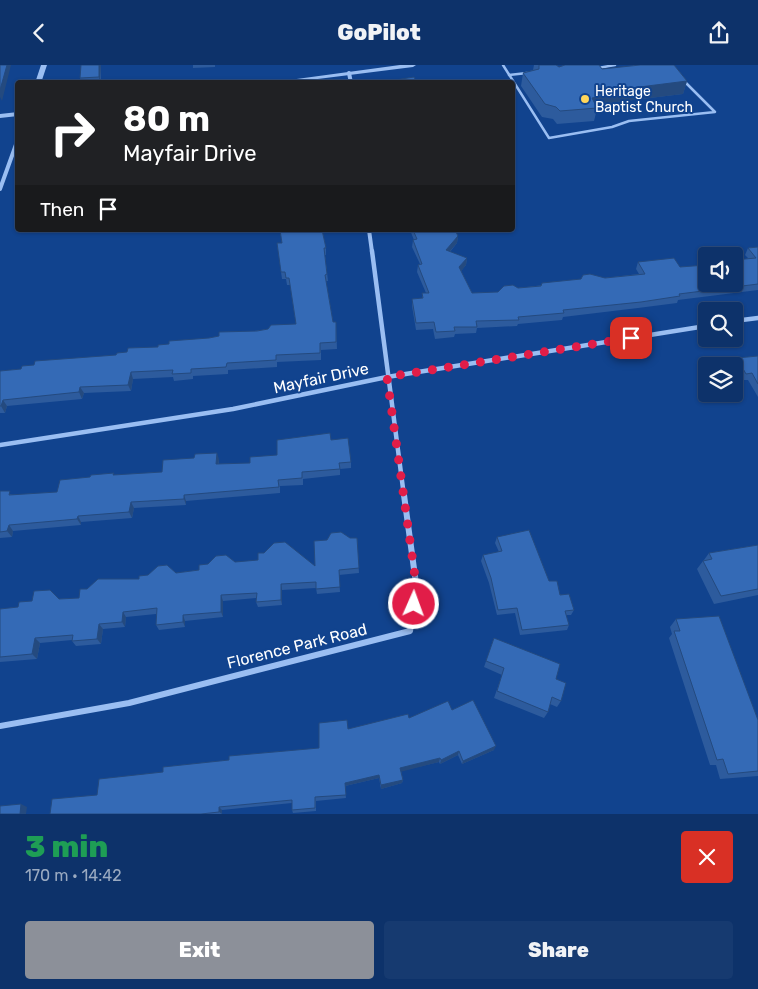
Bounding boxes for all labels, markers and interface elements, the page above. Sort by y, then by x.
icon: back [25,19,53,47]
text: GoPilot [337,19,421,46]
icon: share [705,19,733,47]
place label: Heritage Baptist Church [595,83,693,116]
marker: Heritage Baptist Church [579,93,591,105]
text: 80 m [123,98,210,140]
icon: right [40,100,105,165]
text: Mayfair Drive [123,140,256,167]
icon: arrive [94,195,122,223]
text: Then [40,198,84,221]
map controls [698,247,743,402]
button: sound [698,247,743,292]
button: search [698,302,743,347]
pin [610,317,652,359]
icon: arrive [617,324,645,352]
button: layers [698,357,743,402]
street label: Mayfair Drive [272,359,370,397]
position arrow [387,577,439,629]
street label: Florence Park Road [225,619,369,673]
text: 3 min [25,829,108,865]
button: close [681,831,733,883]
text: 170 m · 14:42 [25,866,122,885]
button: Exit [25,921,374,979]
button: Share [384,921,733,979]

